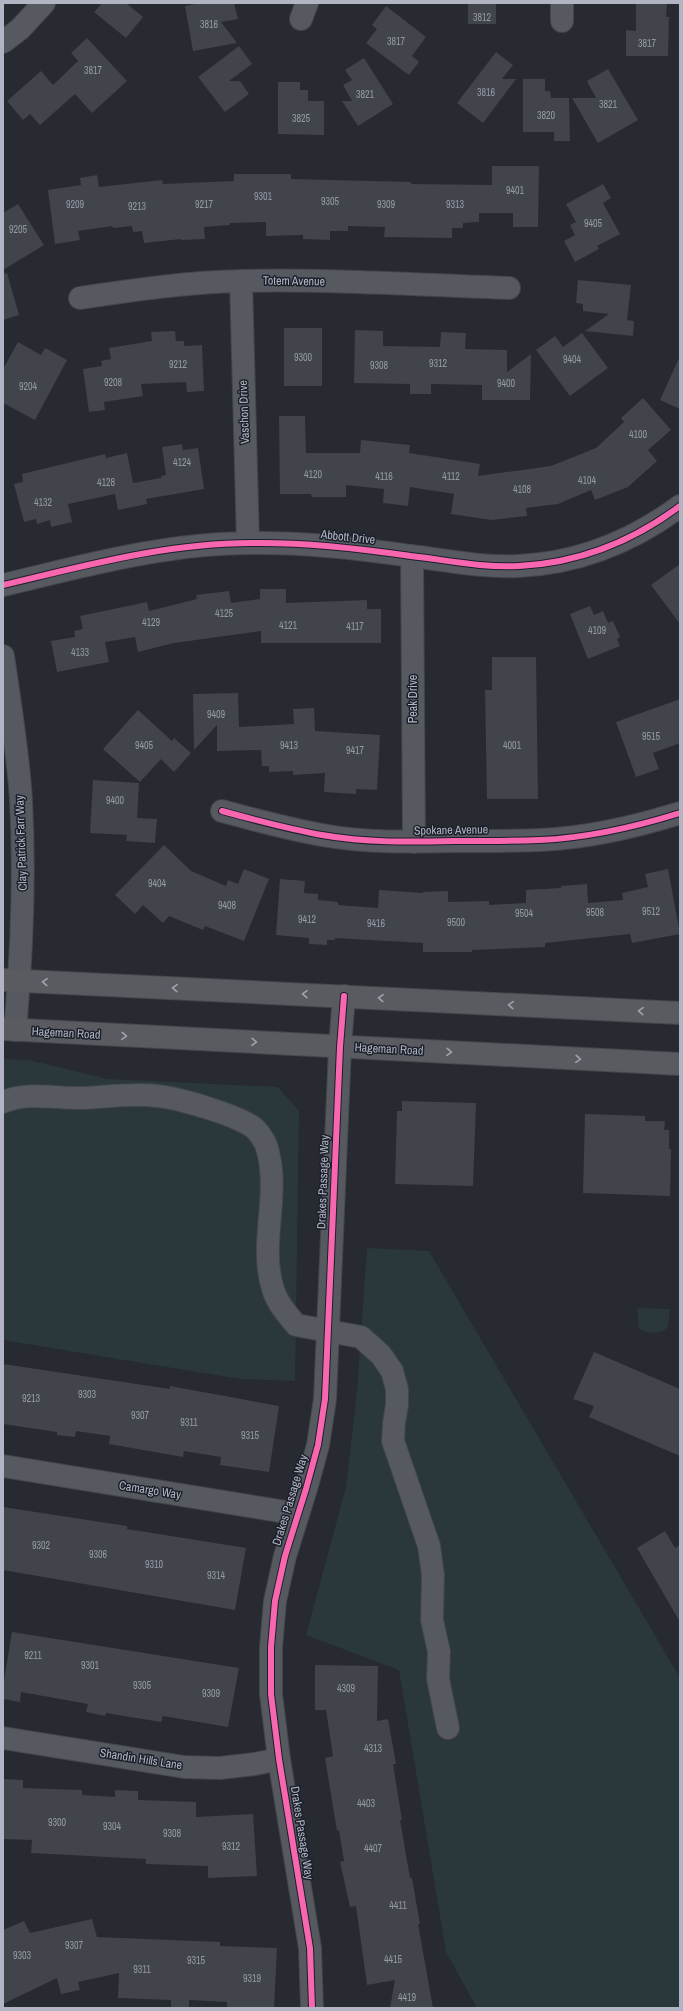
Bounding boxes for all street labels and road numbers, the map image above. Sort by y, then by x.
street label: Totem Avenue [263,272,325,290]
street label: Vaschon Drive [235,380,253,444]
street label: Abbott Drive [319,526,376,548]
street label: Peak Drive [405,675,421,723]
street label: Clay Patrick Farr Way [11,795,31,891]
street label: Spokane Avenue [414,821,488,839]
street label: Hageman Road [31,1023,101,1043]
street label: Hageman Road [354,1039,424,1059]
street label: Drakes Passage Way [313,1135,333,1229]
street label: Drakes Passage Way [269,1453,311,1547]
street label: Camargo Way [118,1477,182,1503]
street label: Shandin Hills Lane [99,1745,183,1773]
street label: Drakes Passage Way [287,1785,317,1881]

